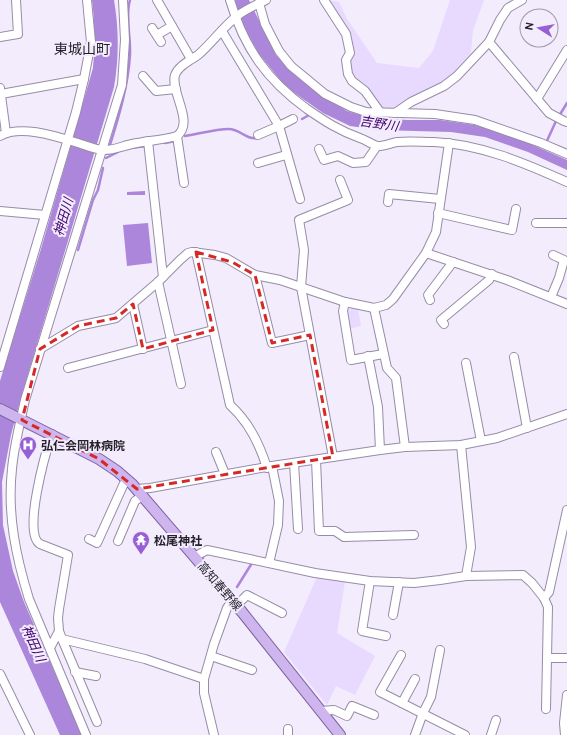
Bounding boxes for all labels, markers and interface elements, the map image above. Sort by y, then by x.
north arrow [519,8,559,48]
text: N [522,21,537,31]
district label: 東城山町 [54,40,110,58]
water label: 吉野川 [358,112,401,134]
water label: 神田川 [50,194,77,238]
hospital icon: 弘仁会岡林病院 [18,435,38,460]
place label: 弘仁会岡林病院 [41,438,125,453]
temple icon: 松尾神社 [131,530,151,555]
place label: 松尾神社 [154,533,202,548]
street label: 高知春野線 [195,558,245,614]
water label: 神田川 [19,622,50,666]

